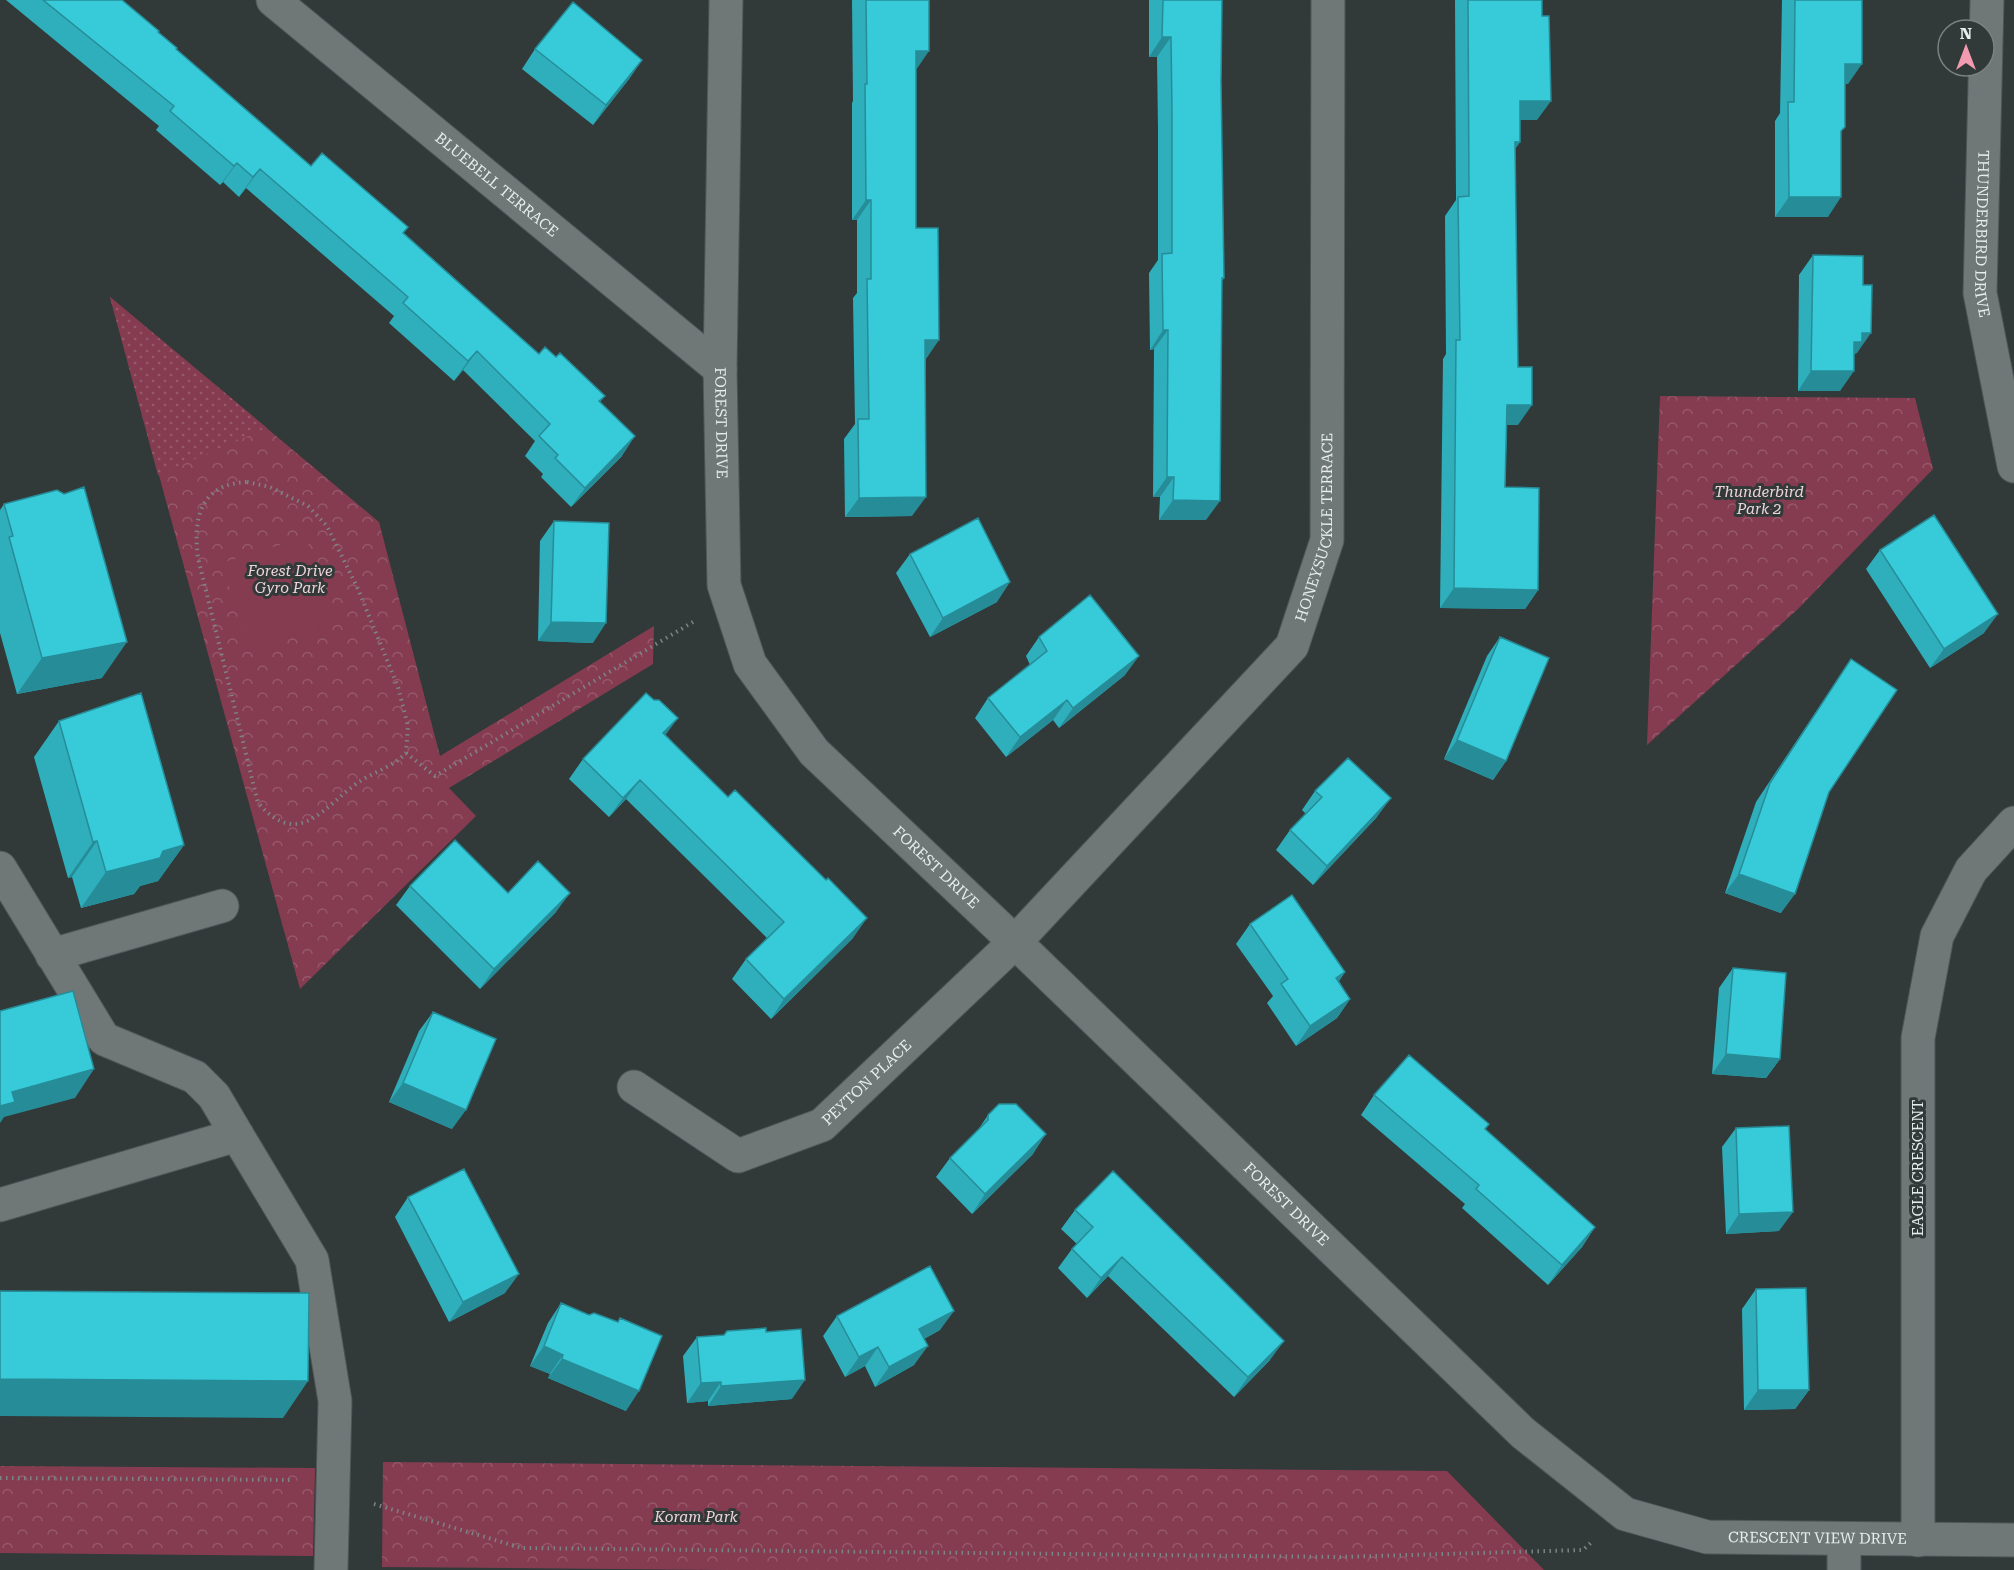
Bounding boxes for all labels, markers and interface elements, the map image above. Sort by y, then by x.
north arrow [1936,18,1996,78]
text: N [1960,24,1972,43]
street label: BLUEBELL TERRACE [431,129,562,241]
street label: THUNDERBIRD DRIVE [1971,150,1994,319]
street label: FOREST DRIVE [711,367,731,479]
street label: HONEYSUCKLE TERRACE [1292,433,1336,624]
park label: Thunderbird Park 2 [1714,483,1804,518]
park label: Forest Drive Gyro Park [246,562,333,597]
street label: FOREST DRIVE [889,822,983,912]
street label: PEYTON PLACE [818,1036,915,1129]
street label: EAGLE CRESCENT [1909,1100,1927,1236]
street label: FOREST DRIVE [1240,1159,1333,1250]
park label: Koram Park [653,1508,739,1526]
street label: CRESCENT VIEW DRIVE [1728,1528,1907,1548]

